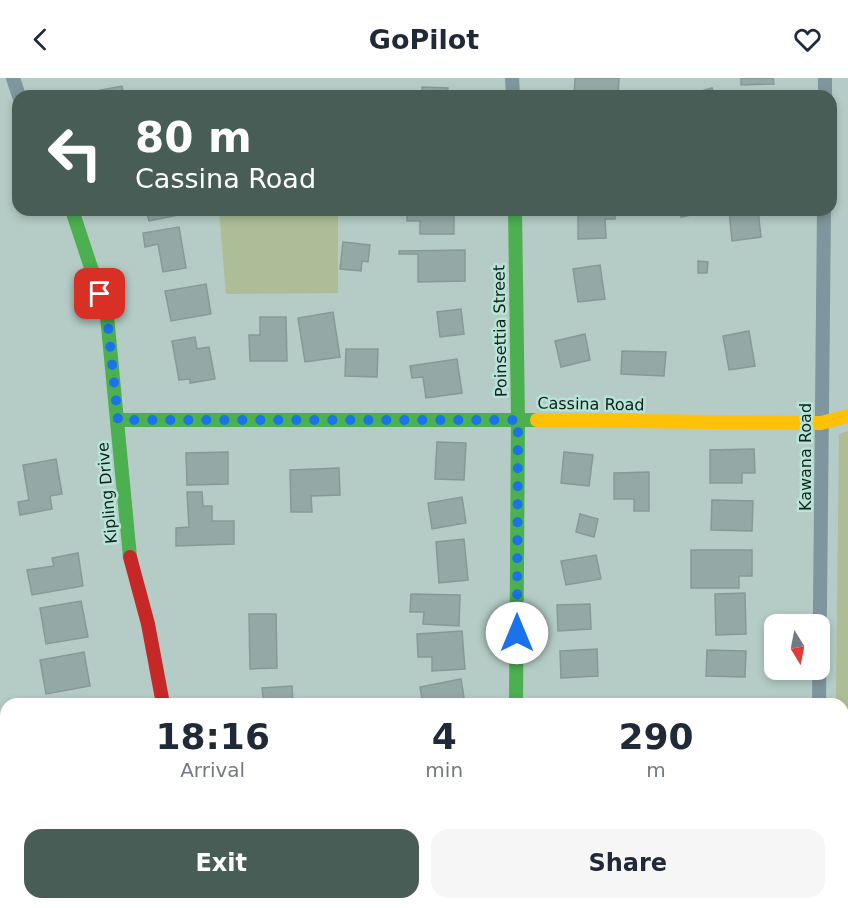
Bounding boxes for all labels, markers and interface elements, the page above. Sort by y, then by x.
icon: back [24,23,57,56]
icon: heart [791,23,824,56]
text: GoPilot [369,24,479,55]
text: 80 m [135,113,252,162]
icon: left [36,114,114,192]
text: Cassina Road [135,163,316,194]
street label: Poinsettia Street [489,265,511,397]
pin [74,268,125,319]
icon: arrive [83,277,116,310]
street label: Cassina Road [537,394,645,414]
street label: Kawana Road [796,403,815,511]
street label: Kipling Drive [93,441,121,545]
position arrow [485,601,549,665]
north arrow [764,614,830,680]
map controls [764,614,830,680]
text: 18:16 [155,716,270,757]
text: 4 [432,716,457,757]
text: 290 [618,716,694,757]
text: Arrival [180,758,245,782]
text: min [425,758,463,782]
text: m [646,758,666,782]
button: Exit [24,829,419,898]
button: Share [431,829,825,898]

